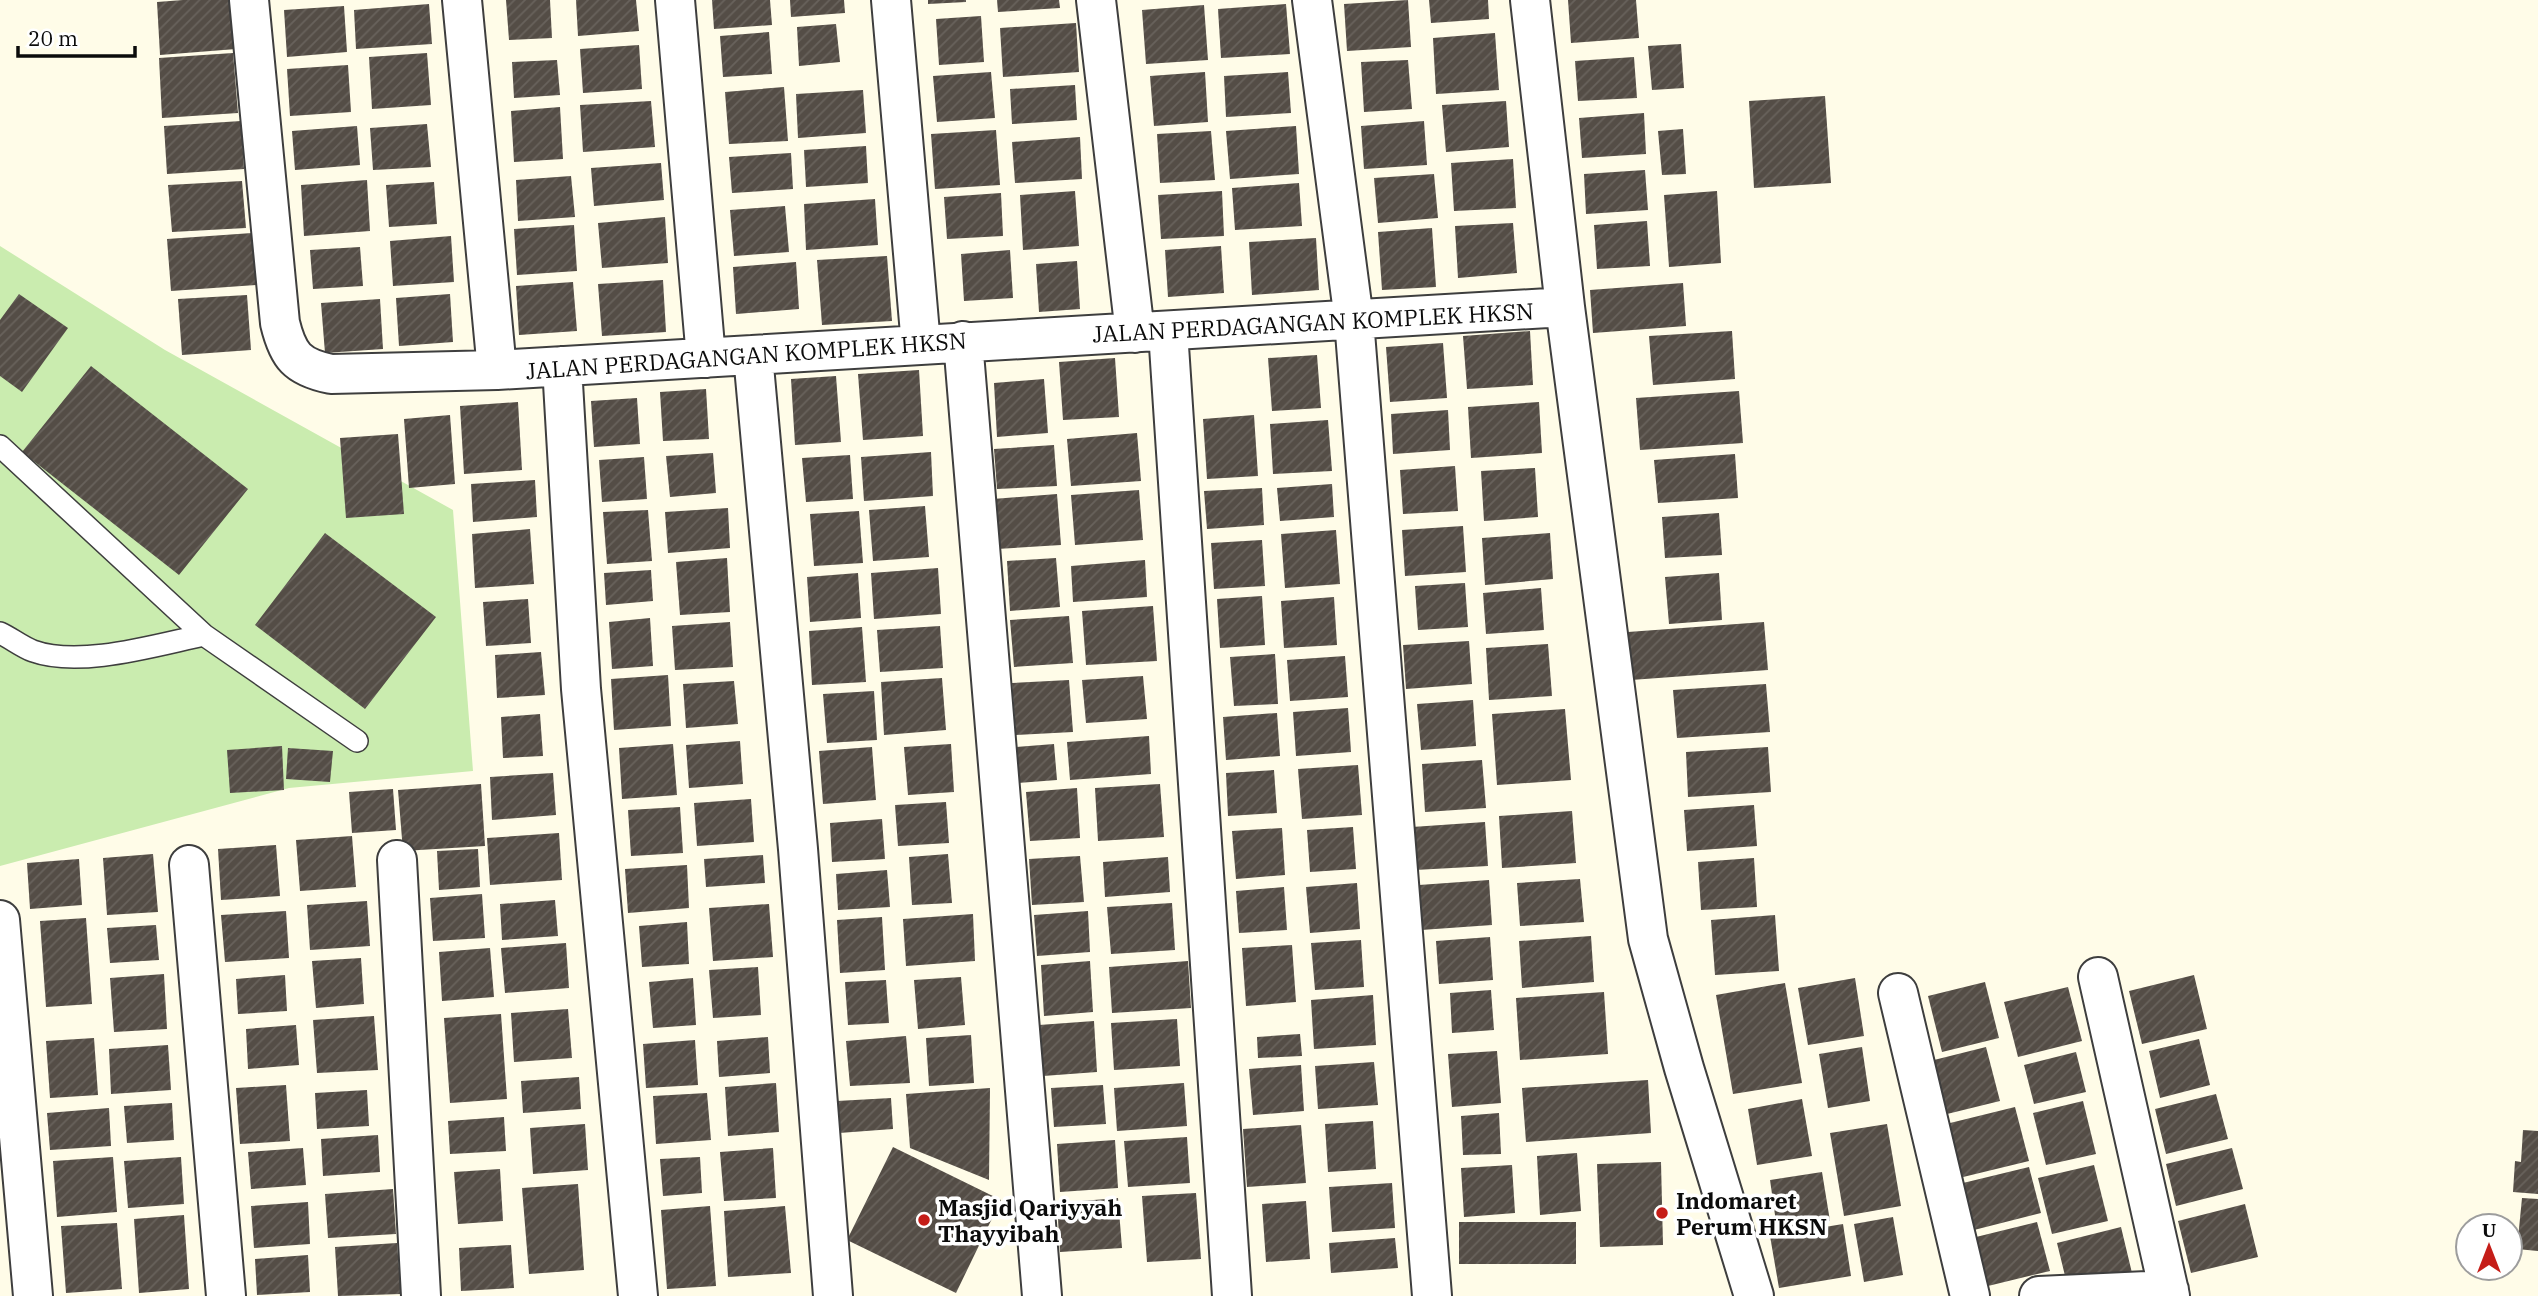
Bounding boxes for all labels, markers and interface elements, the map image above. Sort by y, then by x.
scale bar [18,14,135,58]
text: 20 m [28,24,78,52]
street label: JALAN PERDAGANGAN KOMPLEK HKSN [1092,295,1534,349]
street label: JALAN PERDAGANGAN KOMPLEK HKSN [525,325,967,385]
place label: Indomaret Perum HKSN [1676,1185,1827,1241]
place label: Masjid Qariyyah Thayyibah [938,1192,1122,1248]
marker: Indomaret Perum HKSN [1654,1205,1670,1221]
marker: Masjid Qariyyah Thayyibah [916,1212,932,1228]
north arrow [2454,1212,2524,1282]
text: U [2482,1218,2496,1242]

